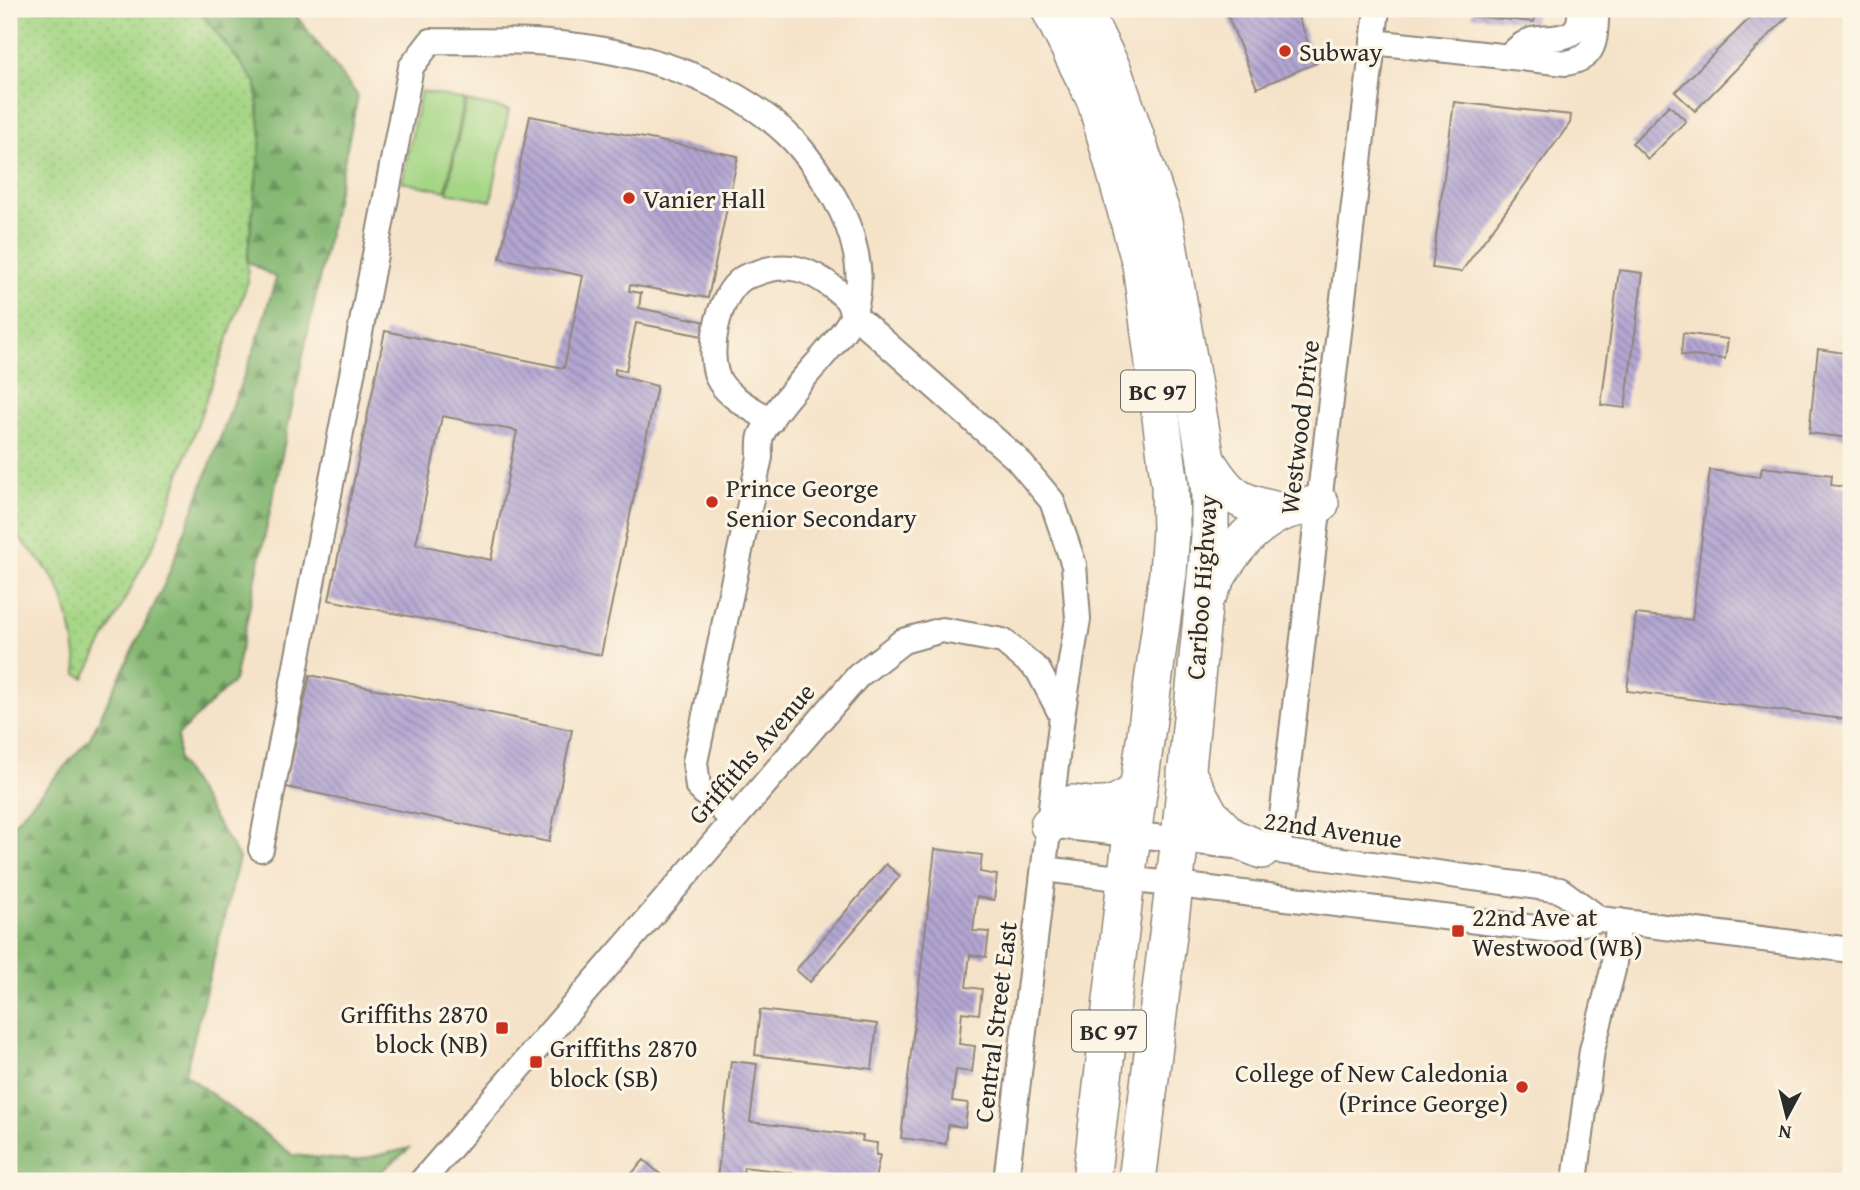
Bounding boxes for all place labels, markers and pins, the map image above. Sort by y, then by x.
place label: Subway [1299,32,1383,71]
marker: Subway [1277,43,1293,59]
place label: Vanier Hall [643,179,765,218]
marker: Vanier Hall [621,190,637,206]
place label: Prince George Senior Secondary [726,468,917,537]
marker: Prince George Senior Secondary [704,494,720,510]
place label: 22nd Ave at Westwood (WB) [1472,897,1643,966]
marker: 22nd Ave at Westwood (WB) [1450,923,1466,939]
place label: Griffiths 2870 block (NB) [341,994,488,1063]
marker: Griffiths 2870 block (NB) [494,1020,510,1036]
place label: Griffiths 2870 block (SB) [550,1028,697,1097]
place label: College of New Caledonia (Prince George) [1235,1053,1509,1122]
marker: Griffiths 2870 block (SB) [528,1054,544,1070]
marker: College of New Caledonia (Prince George) [1514,1079,1530,1095]

